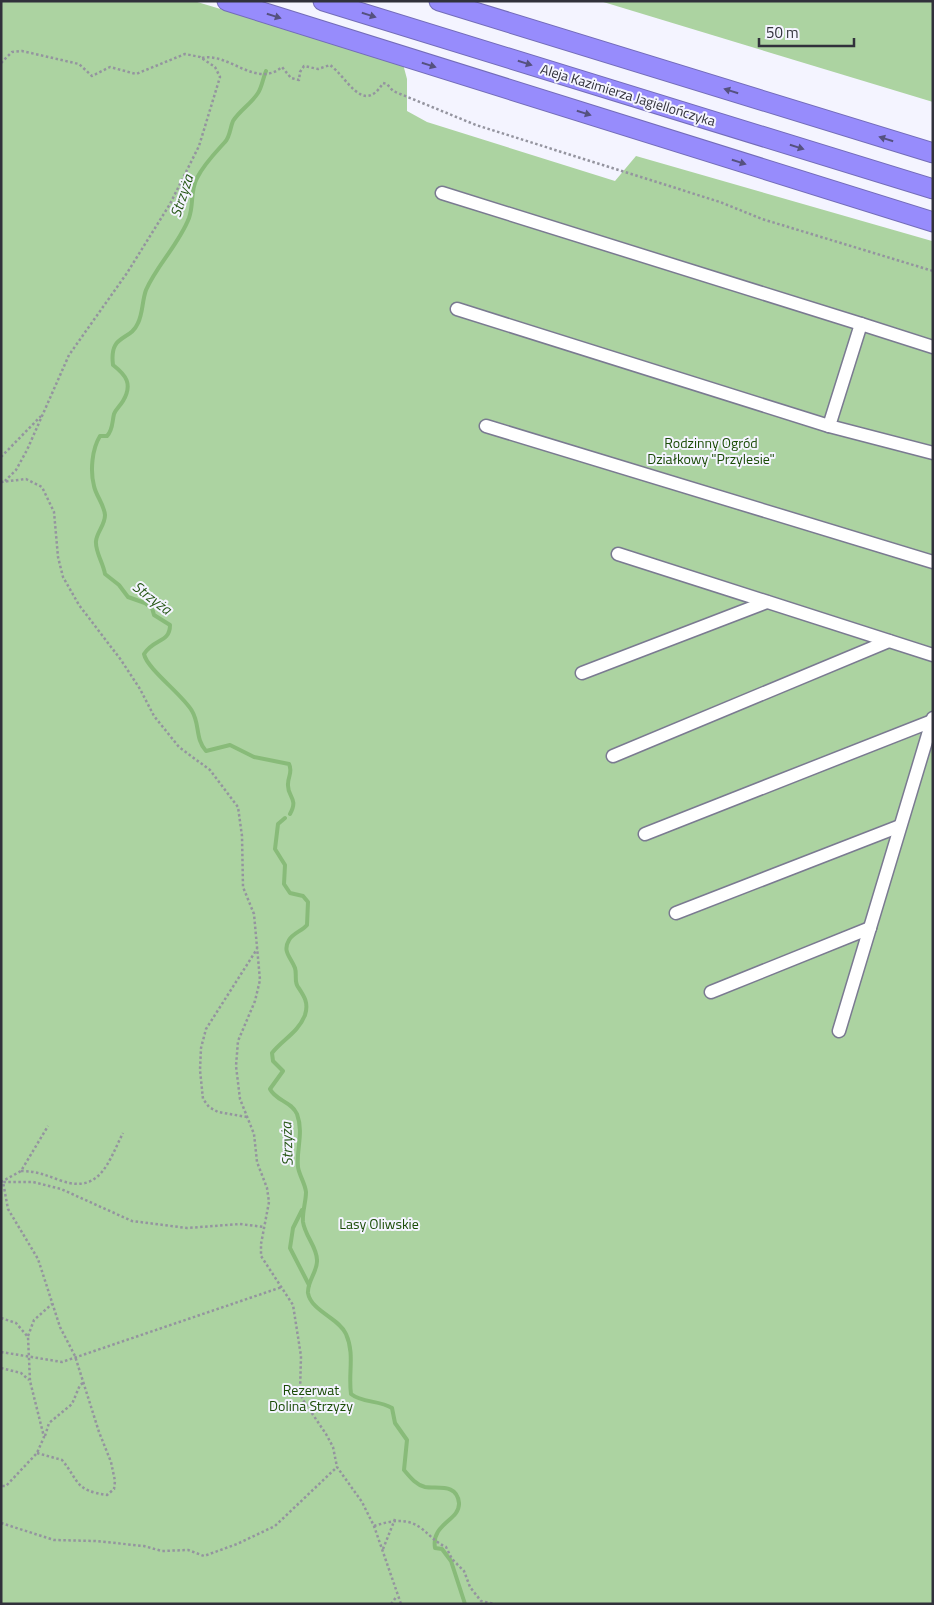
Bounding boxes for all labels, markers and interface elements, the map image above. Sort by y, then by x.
one-way arrow [267,12,282,20]
one-way arrow [362,12,377,20]
scale bar [759,15,854,47]
text: 50 m [766,21,799,44]
street label: Aleja Kazimierza Jagiellończyka [538,58,718,131]
one-way arrow [517,59,532,67]
one-way arrow [422,61,437,69]
one-way arrow [723,87,738,95]
one-way arrow [577,110,592,118]
one-way arrow [878,134,893,142]
one-way arrow [789,144,804,152]
one-way arrow [732,158,747,166]
water label: Strzyża [164,170,200,220]
park label: Rodzinny Ogród Działkowy "Przylesie" [647,432,775,469]
water label: Strzyża [128,575,178,621]
water label: Strzyża [274,1120,299,1166]
park label: Lasy Oliwskie [339,1213,419,1234]
park label: Rezerwat Dolina Strzyży [269,1379,353,1416]

